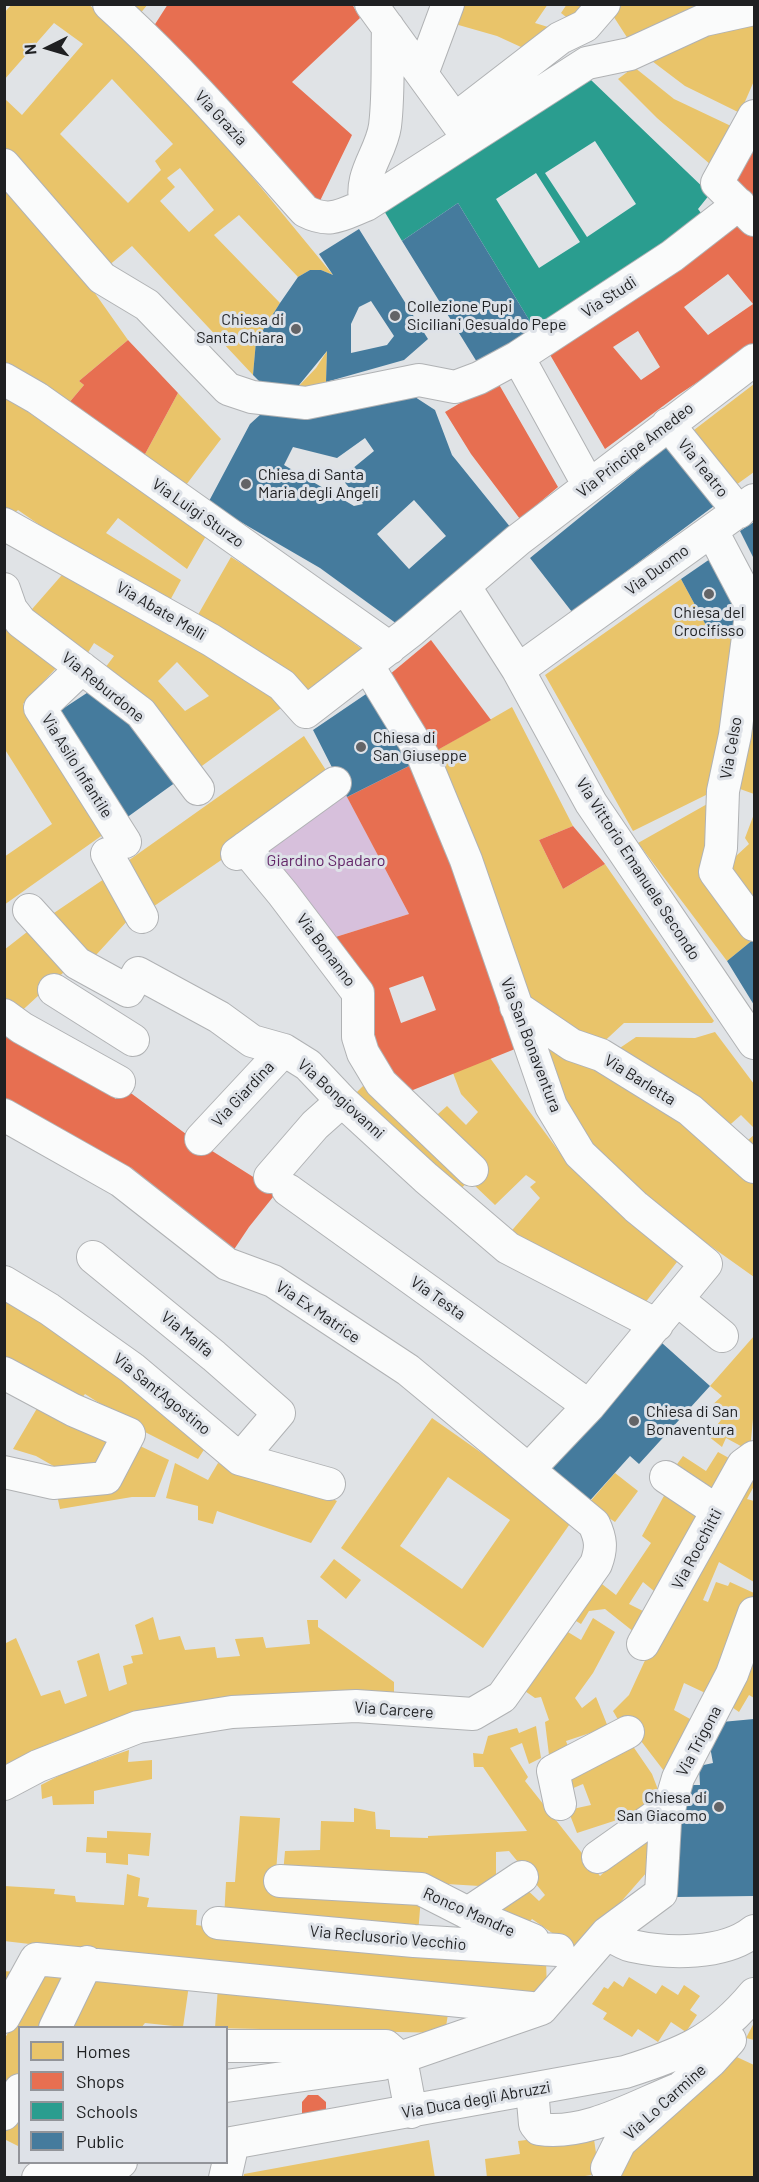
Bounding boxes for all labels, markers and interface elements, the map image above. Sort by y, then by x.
north arrow [18,18,78,78]
text: N [20,43,39,56]
street label: Via Grazia [191,87,251,149]
street label: Via Studi [578,272,640,322]
place label: Collezione Pupi Siciliani Gesualdo Pepe [407,297,567,335]
marker: Collezione Pupi Siciliani Gesualdo Pepe [388,309,402,323]
place label: Chiesa di Santa Chiara [196,310,284,348]
marker: Chiesa di Santa Chiara [289,322,303,336]
street label: Via Principe Amedeo [573,398,697,502]
street label: Via Teatro [674,435,732,501]
place label: Chiesa di Santa Maria degli Angeli [258,465,379,503]
street label: Via Luigi Sturzo [148,474,248,552]
marker: Chiesa di Santa Maria degli Angeli [239,477,253,491]
street label: Via Duomo [622,541,692,599]
street label: Via Abate Melli [113,578,209,644]
marker: Chiesa del Crocifisso [702,587,716,601]
place label: Chiesa del Crocifisso [674,603,744,641]
street label: Via Reburdone [58,648,148,726]
street label: Via Asilo Infantile [37,710,117,822]
street label: Via Celso [716,715,746,781]
place label: Chiesa di San Giuseppe [373,728,467,766]
marker: Chiesa di San Giuseppe [354,740,368,754]
street label: Via Vittorio Emanuele Secondo [572,774,704,964]
park label: Giardino Spadaro [267,851,385,871]
street label: Via Bonanno [292,910,360,990]
street label: Via San Bonaventura [497,975,565,1115]
street label: Via Barletta [601,1050,679,1110]
street label: Via Bongiovanni [294,1055,388,1143]
street label: Via Giardina [208,1057,278,1131]
street label: Via Testa [407,1272,469,1324]
street label: Via Ex Matrice [272,1277,364,1347]
street label: Via Malfa [157,1307,217,1361]
street label: Via Sant'Agostino [110,1349,214,1439]
place label: Chiesa di San Bonaventura [646,1402,738,1440]
marker: Chiesa di San Bonaventura [627,1414,641,1428]
street label: Via Rocchitti [668,1505,726,1593]
street label: Via Carcere [354,1698,434,1722]
street label: Via Trigona [672,1702,726,1780]
place label: Chiesa di San Giacomo [617,1788,707,1826]
marker: Chiesa di San Giacomo [712,1800,726,1814]
street label: Ronco Mandre [420,1883,518,1941]
street label: Via Reclusorio Vecchio [309,1922,467,1954]
legend [18,2026,228,2164]
text: Homes [76,2040,130,2062]
street label: Via Lo Carmine [620,2060,710,2144]
text: Shops [76,2070,125,2092]
street label: Via Duca degli Abruzzi [400,2077,552,2123]
text: Schools [76,2100,138,2122]
text: Public [76,2130,124,2152]

